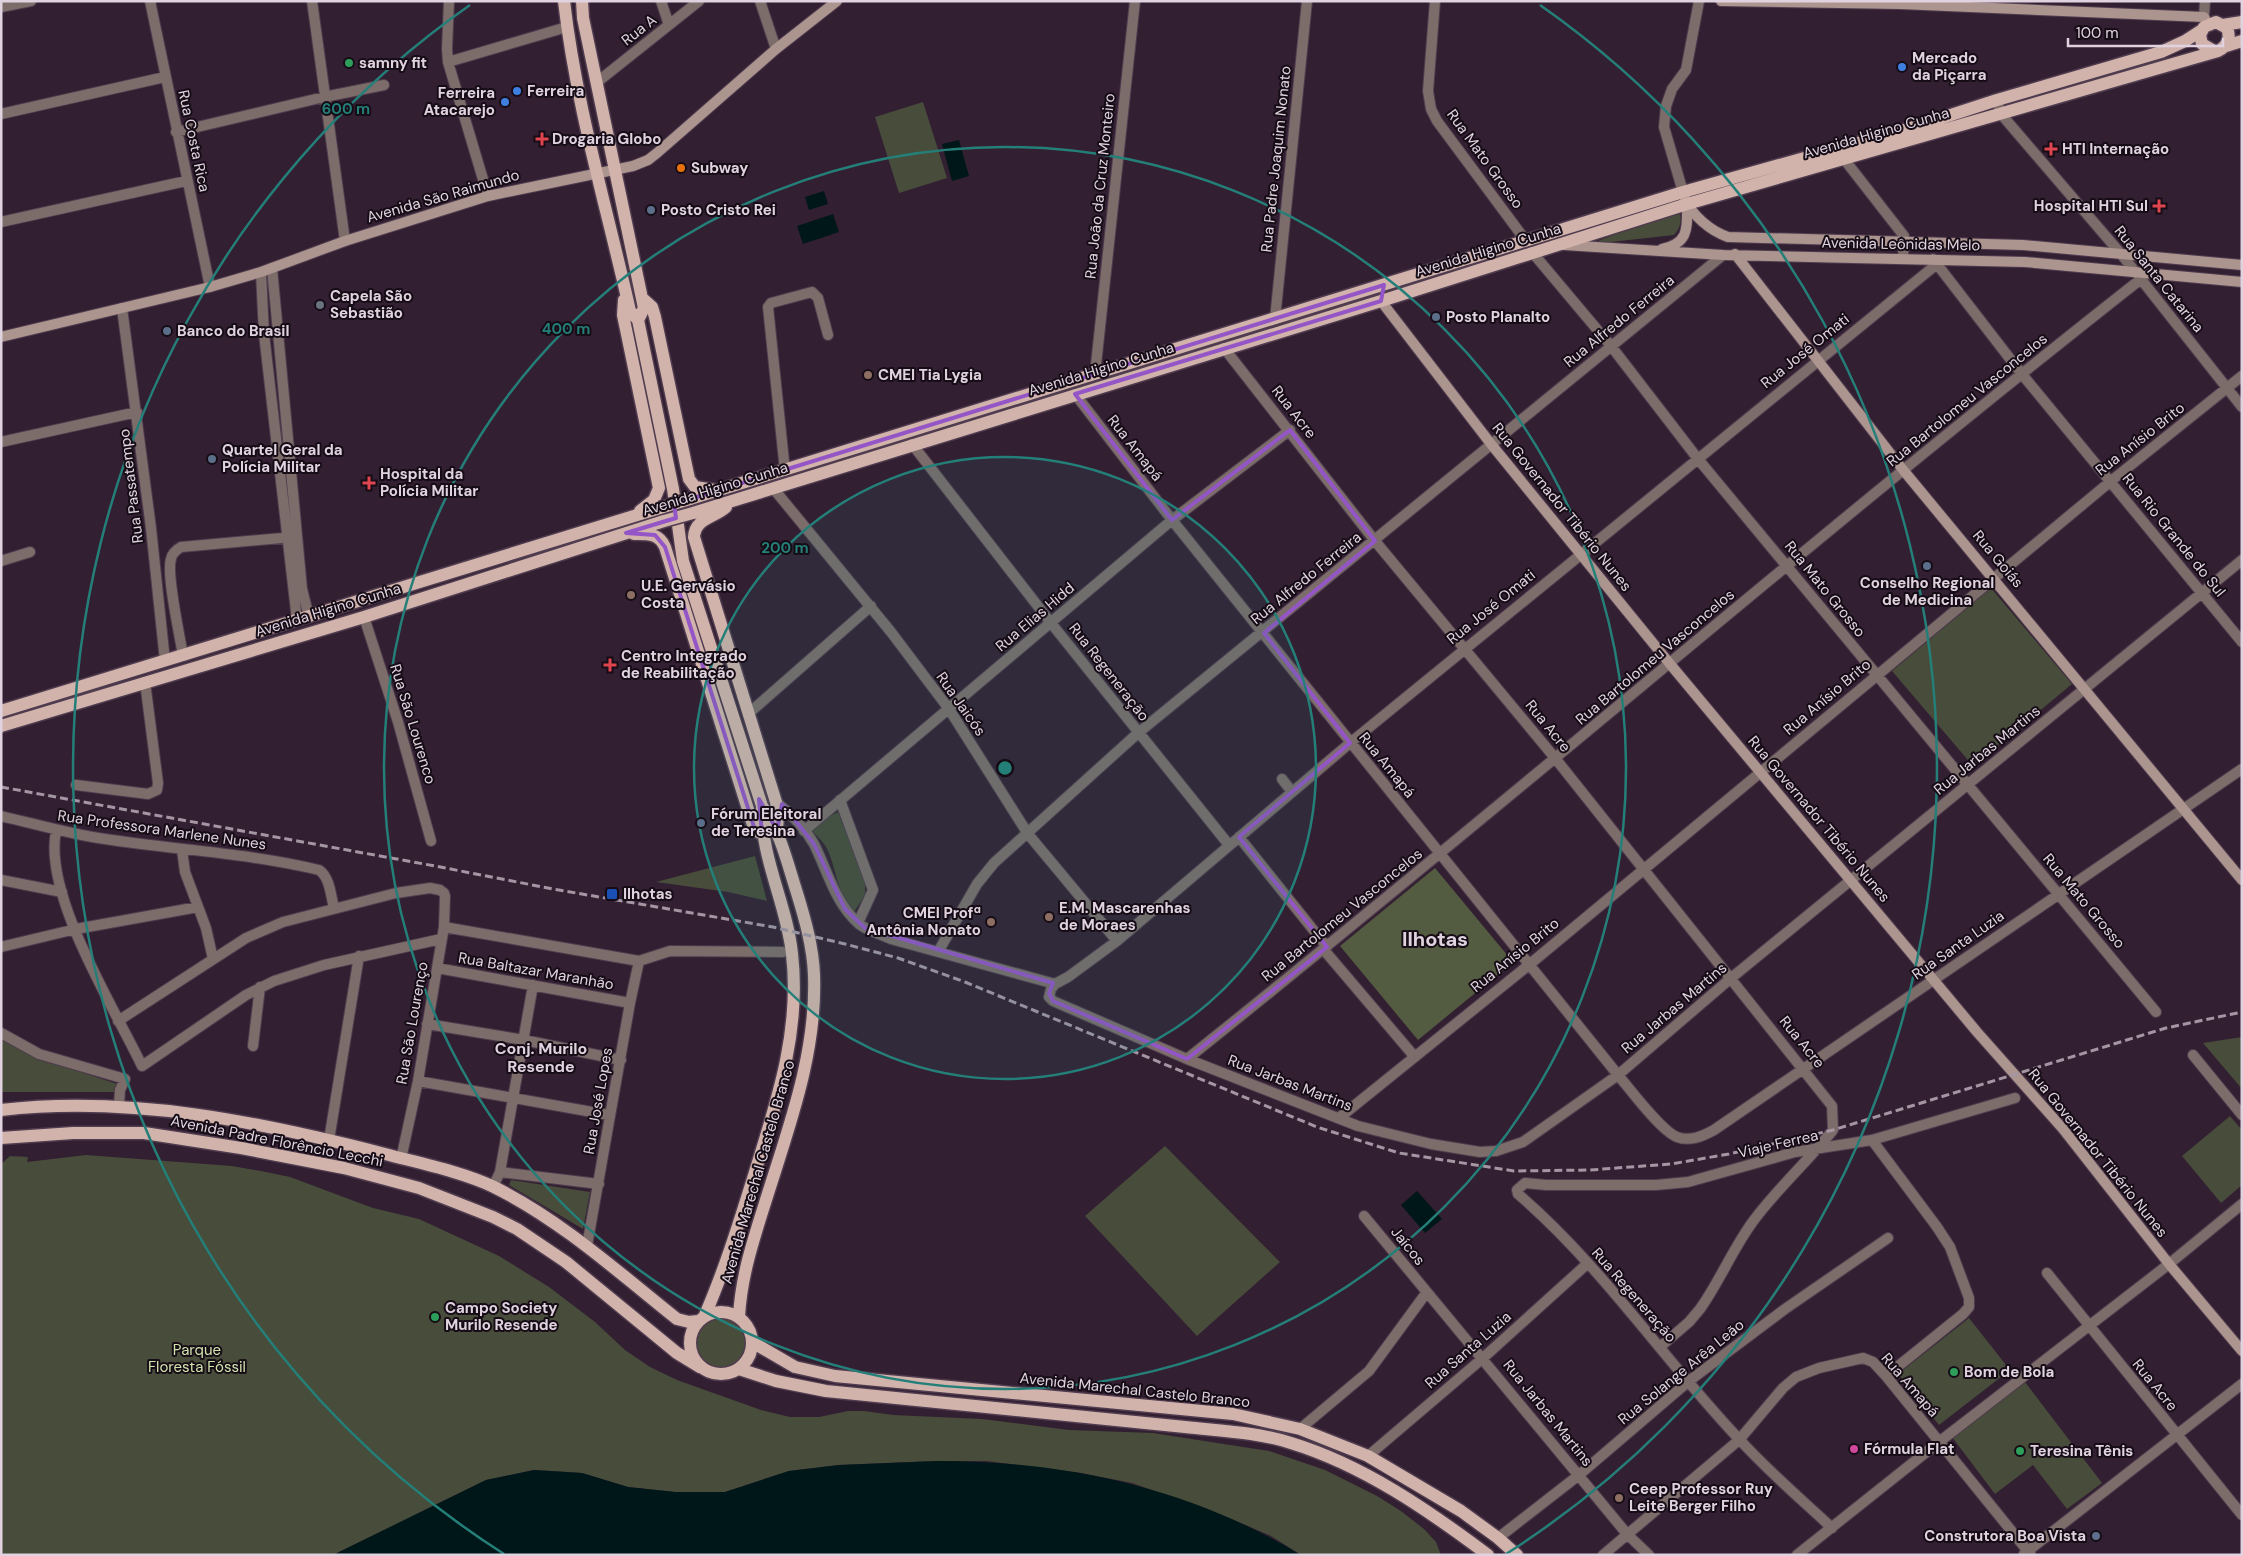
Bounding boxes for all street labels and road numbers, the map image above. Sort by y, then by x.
street label: Rua A [617,10,661,50]
street label: Rua Padre Joaquim Nonato [1256,65,1296,253]
street label: Rua Costa Rica [173,88,215,194]
street label: Rua João da Cruz Monteiro [1080,92,1120,280]
street label: Avenida Higino Cunha [1801,103,1951,163]
street label: Rua Mato Grosso [1442,105,1528,213]
street label: Avenida São Raimundo [364,165,522,227]
street label: Avenida Higino Cunha [1413,218,1563,282]
street label: Rua Santa Catarina [2110,221,2208,337]
street label: Avenida Leônidas Melo [1821,233,1981,255]
street label: Rua Alfredo Ferreira [1559,270,1679,372]
street label: Rua José Omati [1757,309,1853,393]
street label: Rua Bartolomeu Vasconcelos [1882,329,2052,471]
street label: Avenida Higino Cunha [1026,337,1176,401]
street label: Rua Acre [1267,382,1321,442]
street label: Rua Anísio Brito [2091,398,2189,480]
street label: Rua Amapá [1103,411,1167,485]
street label: Rua Governador Tibério Nunes [1488,419,1636,595]
street label: Rua Passatempo [114,428,148,544]
street label: Avenida Higino Cunha [640,457,790,521]
street label: Rua Rio Grande do Sul [2118,469,2230,601]
street label: Rua Goiás [1968,526,2028,592]
street label: Rua Alfredo Ferreira [1246,527,1366,629]
street label: Rua Mato Grosso [1780,537,1870,641]
street label: Rua José Omati [1443,565,1539,649]
street label: Avenida Higino Cunha [253,578,403,642]
street label: Rua Elias Hidd [991,578,1079,656]
street label: Rua Bartolomeu Vasconcelos [1571,585,1739,729]
street label: Rua Regeneração [1064,619,1154,725]
street label: Rua Anísio Brito [1779,654,1875,739]
street label: Rua São Lourenco [385,662,441,786]
street label: Rua Jaicós [932,668,990,740]
street label: Rua Acre [1521,696,1575,756]
street label: Rua Jarbas Martins [1929,701,2045,799]
street label: Rua Amapá [1354,728,1420,802]
street label: Rua Governador Tibério Nunes [1743,732,1895,906]
street label: Rua Professora Marlene Nunes [56,805,268,855]
street label: Rua Bartolomeu Vasconcelos [1257,844,1427,986]
street label: Rua Mato Grosso [2038,849,2130,953]
street label: Rua Santa Luzia [1908,906,2008,984]
street label: Rua Anísio Brito [1467,913,1563,997]
street label: Rua Baltazar Maranhão [457,947,615,995]
street label: Rua Jarbas Martins [1617,958,1731,1058]
street label: Rua São Lourenço [391,960,433,1086]
street label: Rua Acre [1775,1012,1829,1072]
street label: Rua José Lopes [579,1046,617,1156]
street label: Rua Jarbas Martins [1225,1050,1355,1116]
street label: Avenida Marechal Castelo Branco [716,1058,800,1286]
street label: Rua Governador Tibério Nunes [2024,1065,2172,1241]
street label: Avenida Padre Florêncio Lecchi [169,1111,385,1171]
street label: Viaje Ferrea [1736,1125,1820,1163]
street label: Jaícos [1386,1223,1430,1269]
street label: Rua Regeneração [1587,1243,1681,1347]
street label: Rua Santa Luzia [1421,1307,1515,1393]
street label: Rua Solange Arêa Leão [1614,1315,1748,1429]
street label: Rua Amapá [1877,1349,1943,1421]
street label: Rua Jarbas Martins [1499,1355,1597,1471]
street label: Rua Acre [2128,1355,2182,1415]
street label: Avenida Marechal Castelo Branco [1019,1368,1251,1412]

